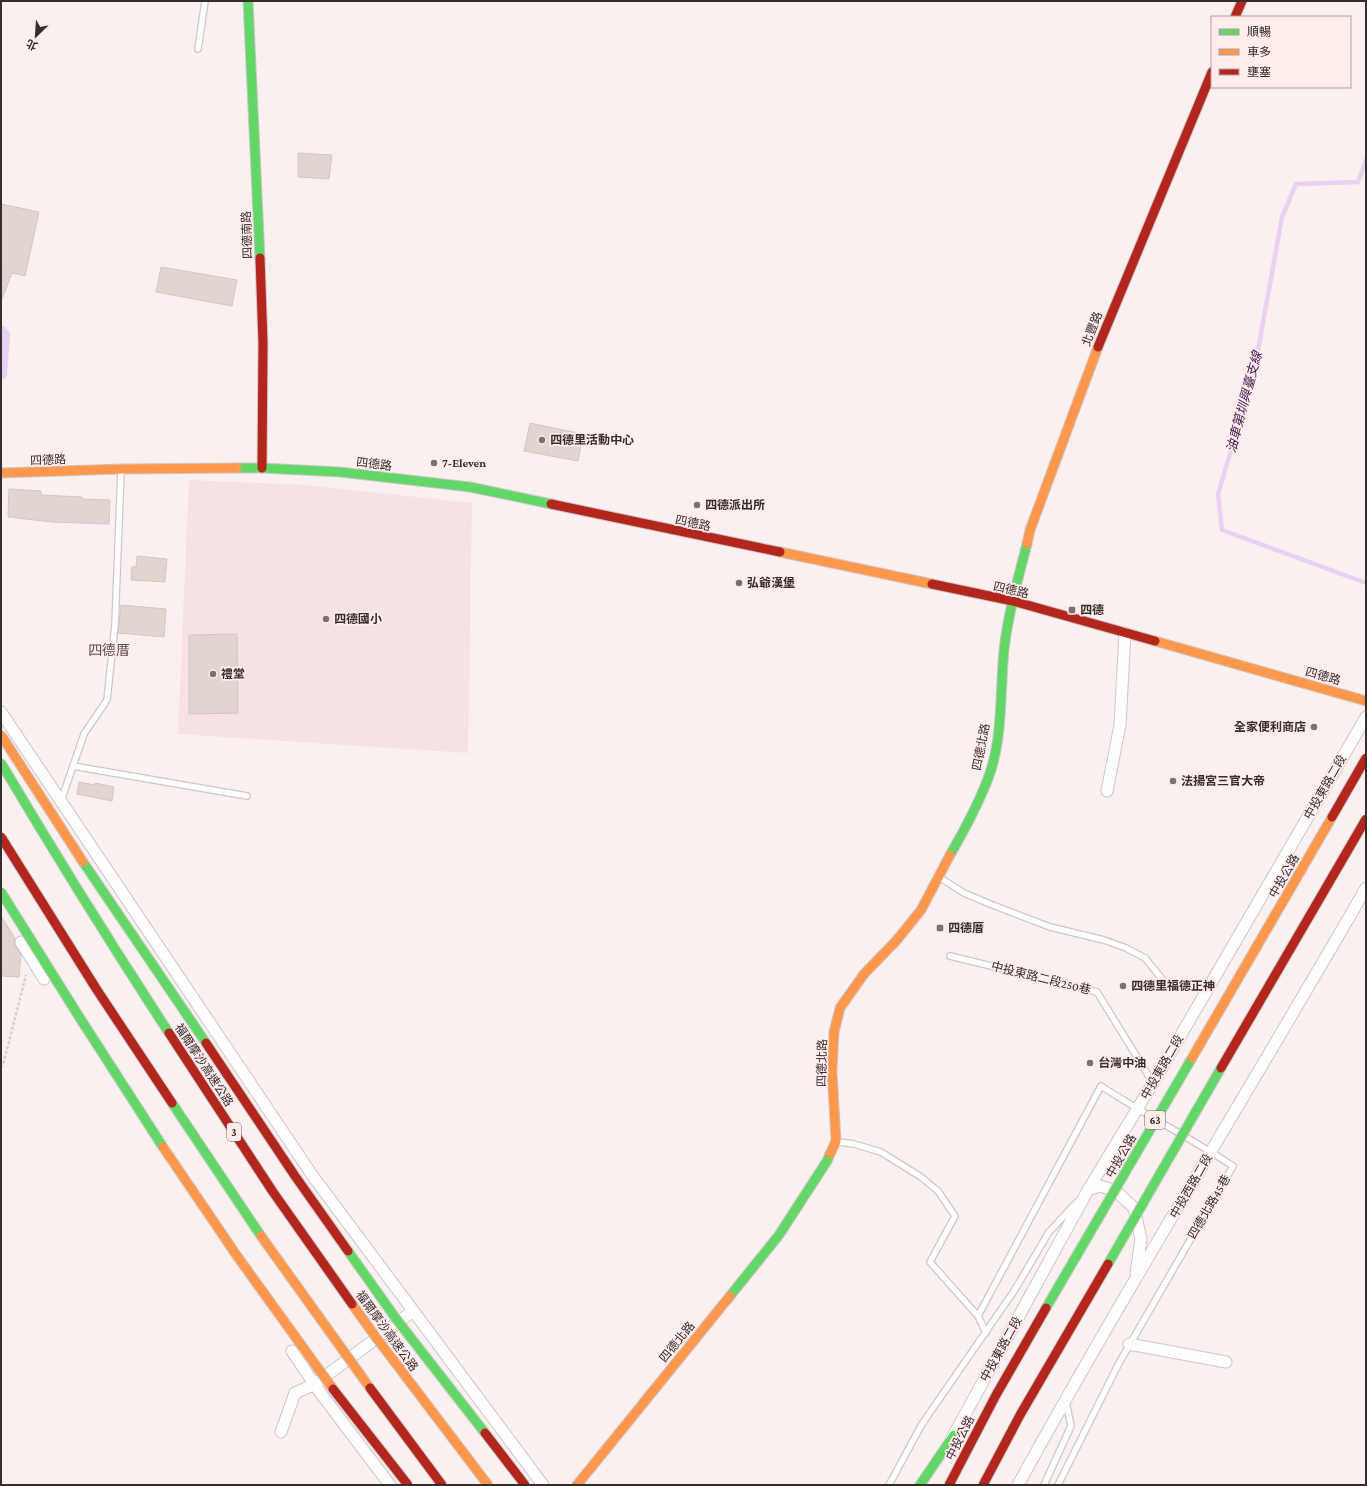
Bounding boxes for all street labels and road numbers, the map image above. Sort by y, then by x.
street label: 四德南路 [239,211,255,259]
street label: 北豐路 [1079,310,1105,348]
street label: 四德路 [30,452,66,468]
street label: 四德路 [355,455,393,473]
street label: 四德路 [674,512,712,534]
street label: 四德路 [992,579,1030,601]
street label: 四德路 [1304,664,1342,688]
street label: 四德北路 [970,722,992,772]
street label: 中投東路二段 [1301,752,1349,822]
street label: 中投公路 [1266,852,1302,900]
street label: 中投東路二段250巷 [990,959,1092,997]
street label: 福爾摩沙高速公路 [172,1021,236,1109]
street label: 中投東路二段 [1138,1032,1186,1102]
street label: 四德北路 [815,1039,829,1087]
road number: 63 [1145,1111,1165,1129]
road number: 3 [227,1123,241,1141]
street label: 中投公路 [1103,1132,1139,1180]
street label: 中投西路二段 [1167,1151,1215,1221]
street label: 四德北路45巷 [1185,1172,1233,1242]
street label: 福爾摩沙高速公路 [353,1288,421,1374]
street label: 中投東路二段 [977,1314,1025,1384]
street label: 四德北路 [656,1319,698,1365]
street label: 中投公路 [943,1413,977,1463]

